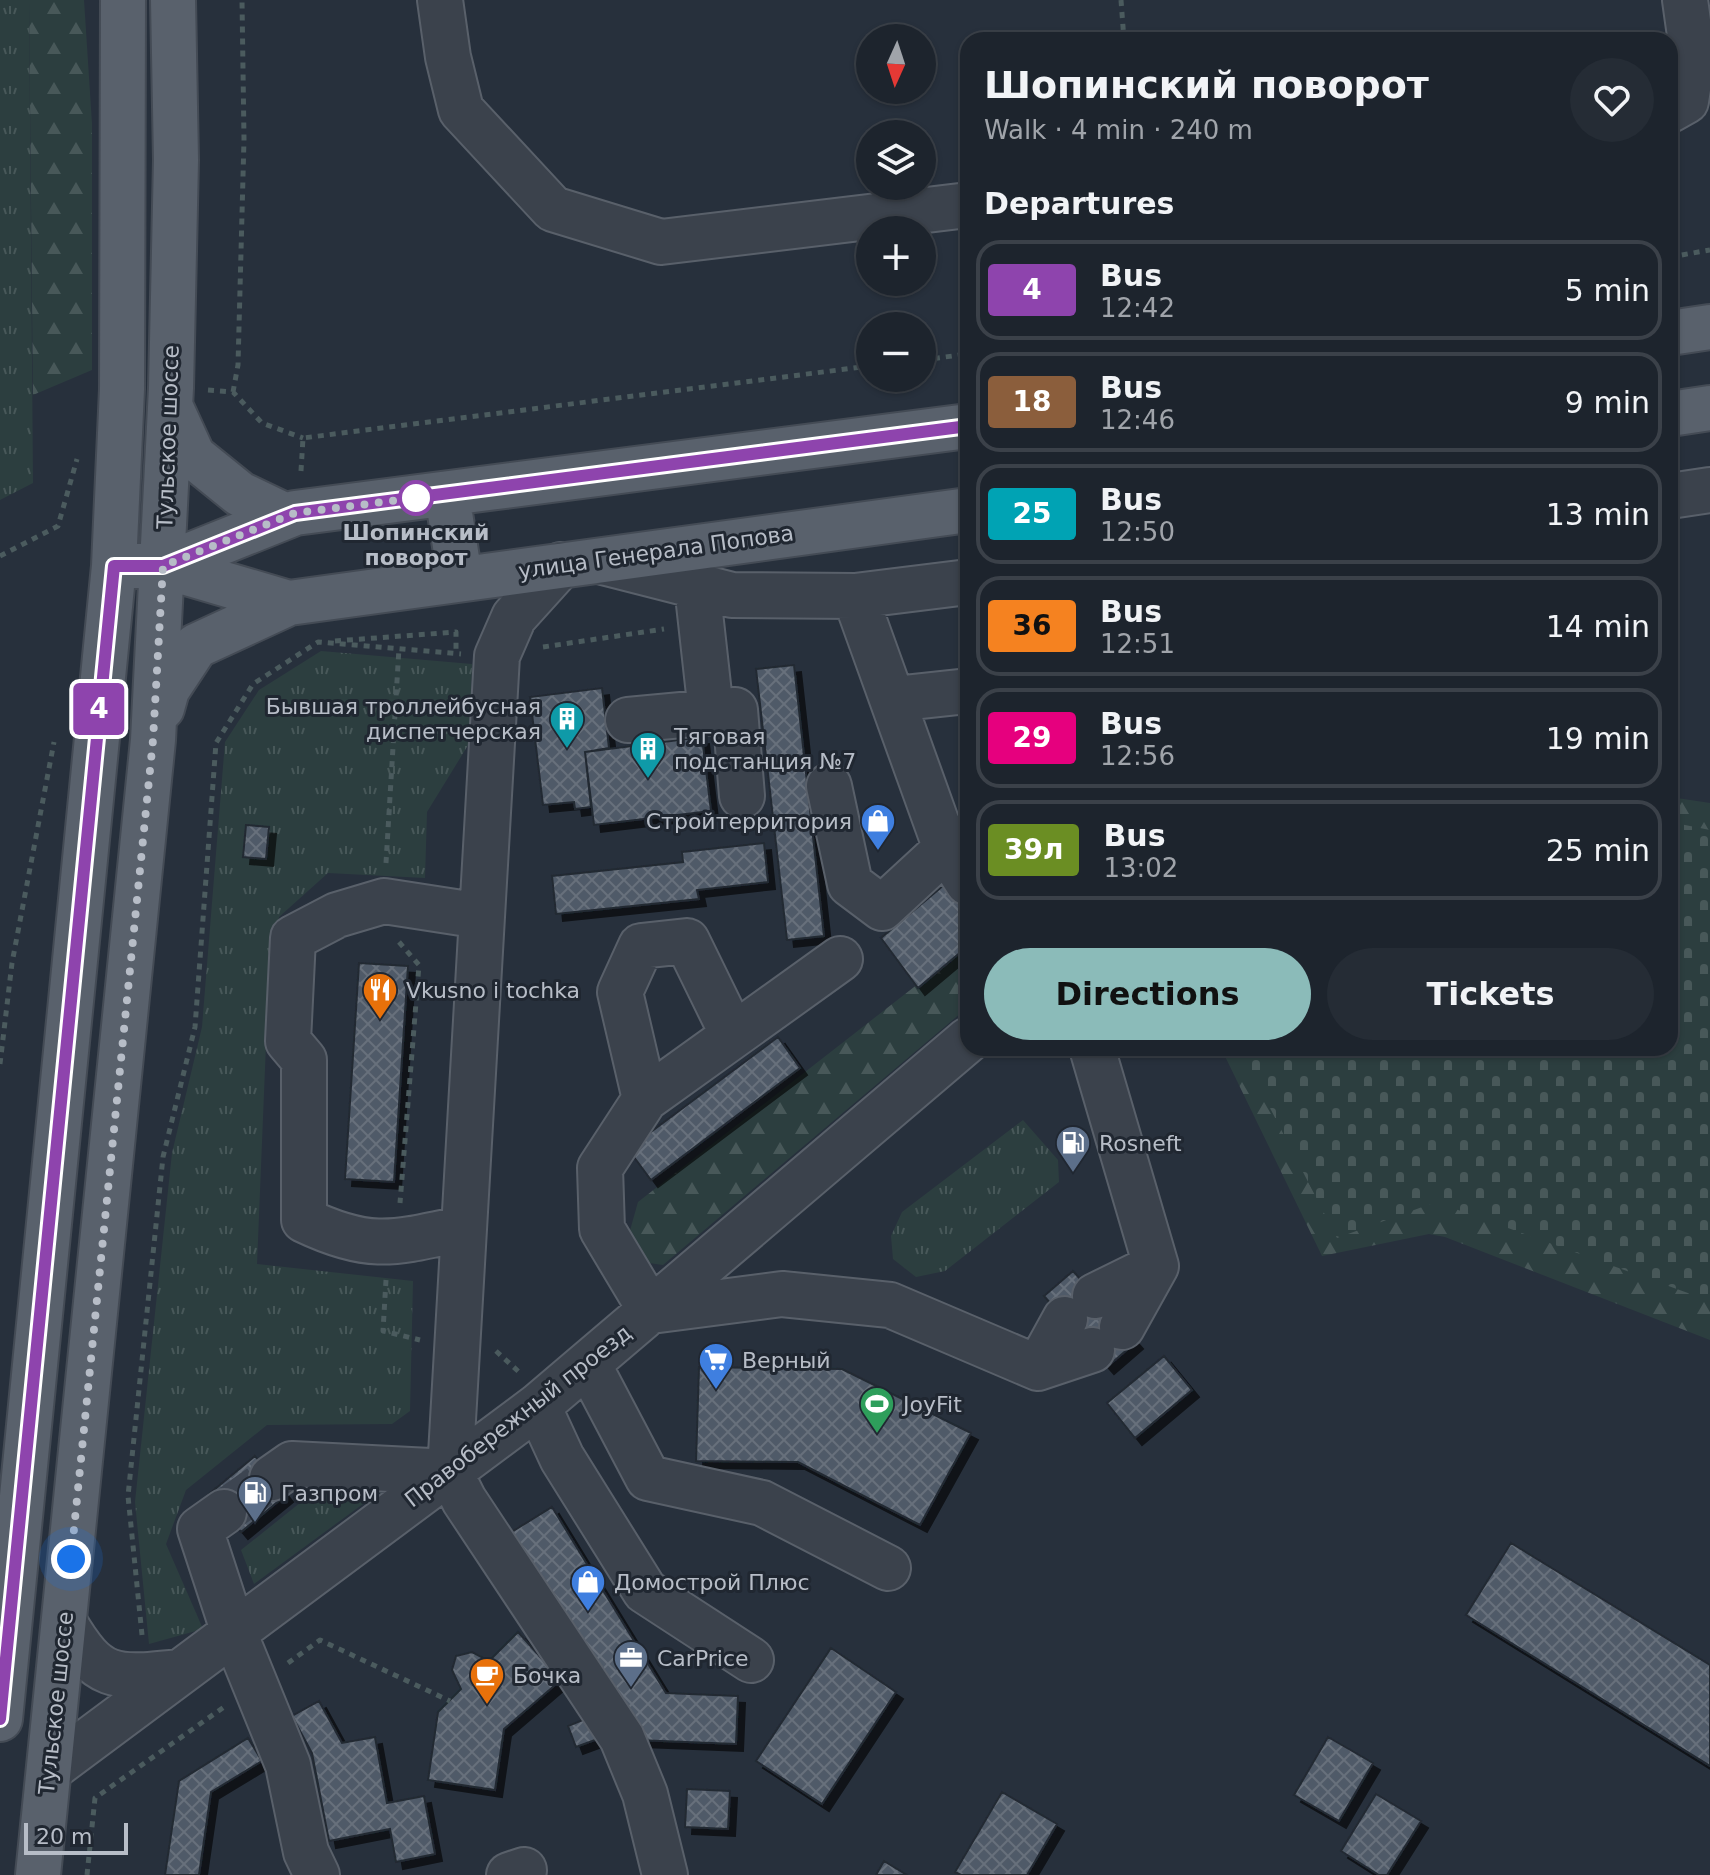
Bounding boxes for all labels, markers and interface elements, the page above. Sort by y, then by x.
north arrow [856,24,936,104]
map controls [856,24,936,392]
button: heart [1570,58,1654,142]
text: Шопинский поворот [984,63,1429,107]
text: Walk · 4 min · 240 m [984,115,1253,145]
button: layers [856,120,936,200]
text: Departures [984,186,1174,221]
button: + [856,216,936,296]
text: Bus [1100,258,1162,293]
text: 4 [1022,273,1042,306]
text: 5 min [1565,273,1650,308]
text: 12:42 [1100,293,1175,323]
button: − [856,312,936,392]
street label: Тульское шоссе [152,345,184,530]
text: Bus [1100,370,1162,405]
text: 18 [1013,385,1051,418]
text: 9 min [1565,385,1650,420]
text: 12:46 [1100,405,1175,435]
marker: Шопинский поворот [399,481,433,515]
text: Bus [1100,482,1162,517]
text: 25 [1013,497,1051,530]
text: 13 min [1546,497,1650,532]
text: 12:50 [1100,517,1175,547]
place label: Шопинский поворот [343,520,489,570]
street label: улица Генерала Попова [517,520,795,584]
text: Bus [1100,594,1162,629]
text: 36 [1013,609,1051,642]
text: 14 min [1546,609,1650,644]
text: 12:51 [1100,629,1175,659]
line badge: 4 [73,683,125,735]
text: 4 [89,692,109,725]
place label: Бывшая троллейбусная диспетчерская [266,694,541,744]
building icon: Бывшая троллейбусная диспетчерская [548,700,586,750]
text: Bus [1100,706,1162,741]
text: 29 [1013,721,1051,754]
text: 19 min [1546,721,1650,756]
place label: Тяговая подстанция №7 [673,724,856,774]
building icon: Тяговая подстанция №7 [629,730,667,780]
text: 12:56 [1100,741,1175,771]
shop icon: Стройтерритория [859,802,897,852]
place label: Стройтерритория [646,809,852,834]
text: Bus [1103,818,1166,853]
text: 39л [1004,833,1063,866]
text: 25 min [1546,833,1650,868]
text: 13:02 [1103,853,1178,883]
button: Directions [984,948,1311,1040]
button: Tickets [1327,948,1654,1040]
restaurant icon: Vkusno i tochka [361,971,399,1021]
place label: Vkusno i tochka [406,978,580,1003]
fuel station icon: Rosneft [1054,1124,1092,1174]
place label: Rosneft [1099,1131,1182,1156]
street label: Правобережный проезд [400,1320,636,1512]
supermarket icon: Верный [697,1341,735,1391]
place label: Верный [742,1348,831,1373]
sports icon: JoyFit [858,1385,896,1435]
place label: JoyFit [901,1392,962,1417]
fuel station icon: Газпром [236,1474,274,1524]
place label: Газпром [281,1481,378,1506]
your location [51,1539,91,1579]
shop icon: Домострой Плюс [569,1563,607,1613]
place label: Домострой Плюс [614,1570,810,1595]
street label: Тульское шоссе [34,1610,78,1797]
office icon: CarPrice [612,1639,650,1689]
place label: CarPrice [657,1646,749,1671]
cafe icon: Бочка [468,1656,506,1706]
place label: Бочка [513,1663,581,1688]
scale bar [24,1819,128,1855]
text: 20 m [36,1824,92,1849]

